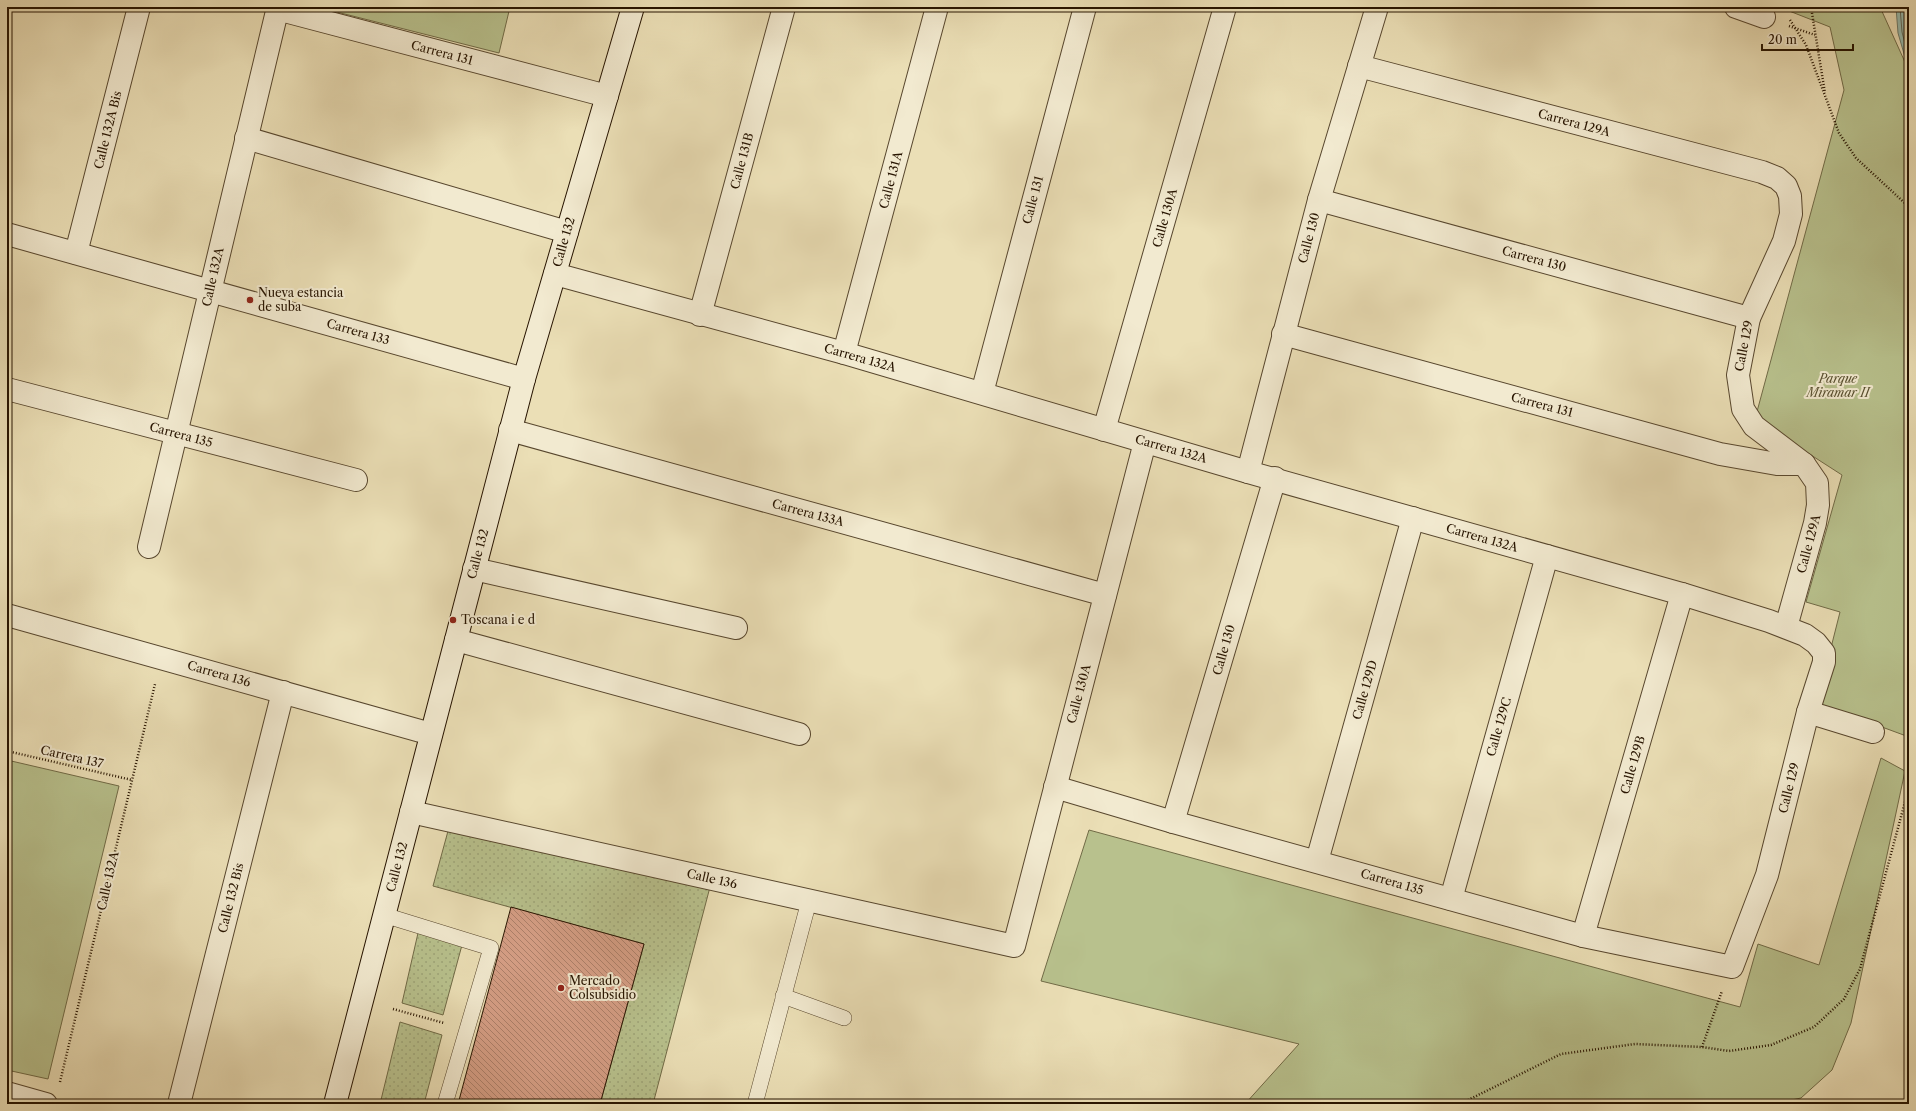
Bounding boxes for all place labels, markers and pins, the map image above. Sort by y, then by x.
place label: Nueva estancia de suba [258,285,344,314]
marker: Nueva estancia de suba [245,295,255,305]
place label: Toscana i e d [461,612,536,627]
marker: Toscana i e d [448,615,458,625]
place label: Mercado Colsubsidio [569,973,636,1002]
marker: Mercado Colsubsidio [556,983,566,993]

